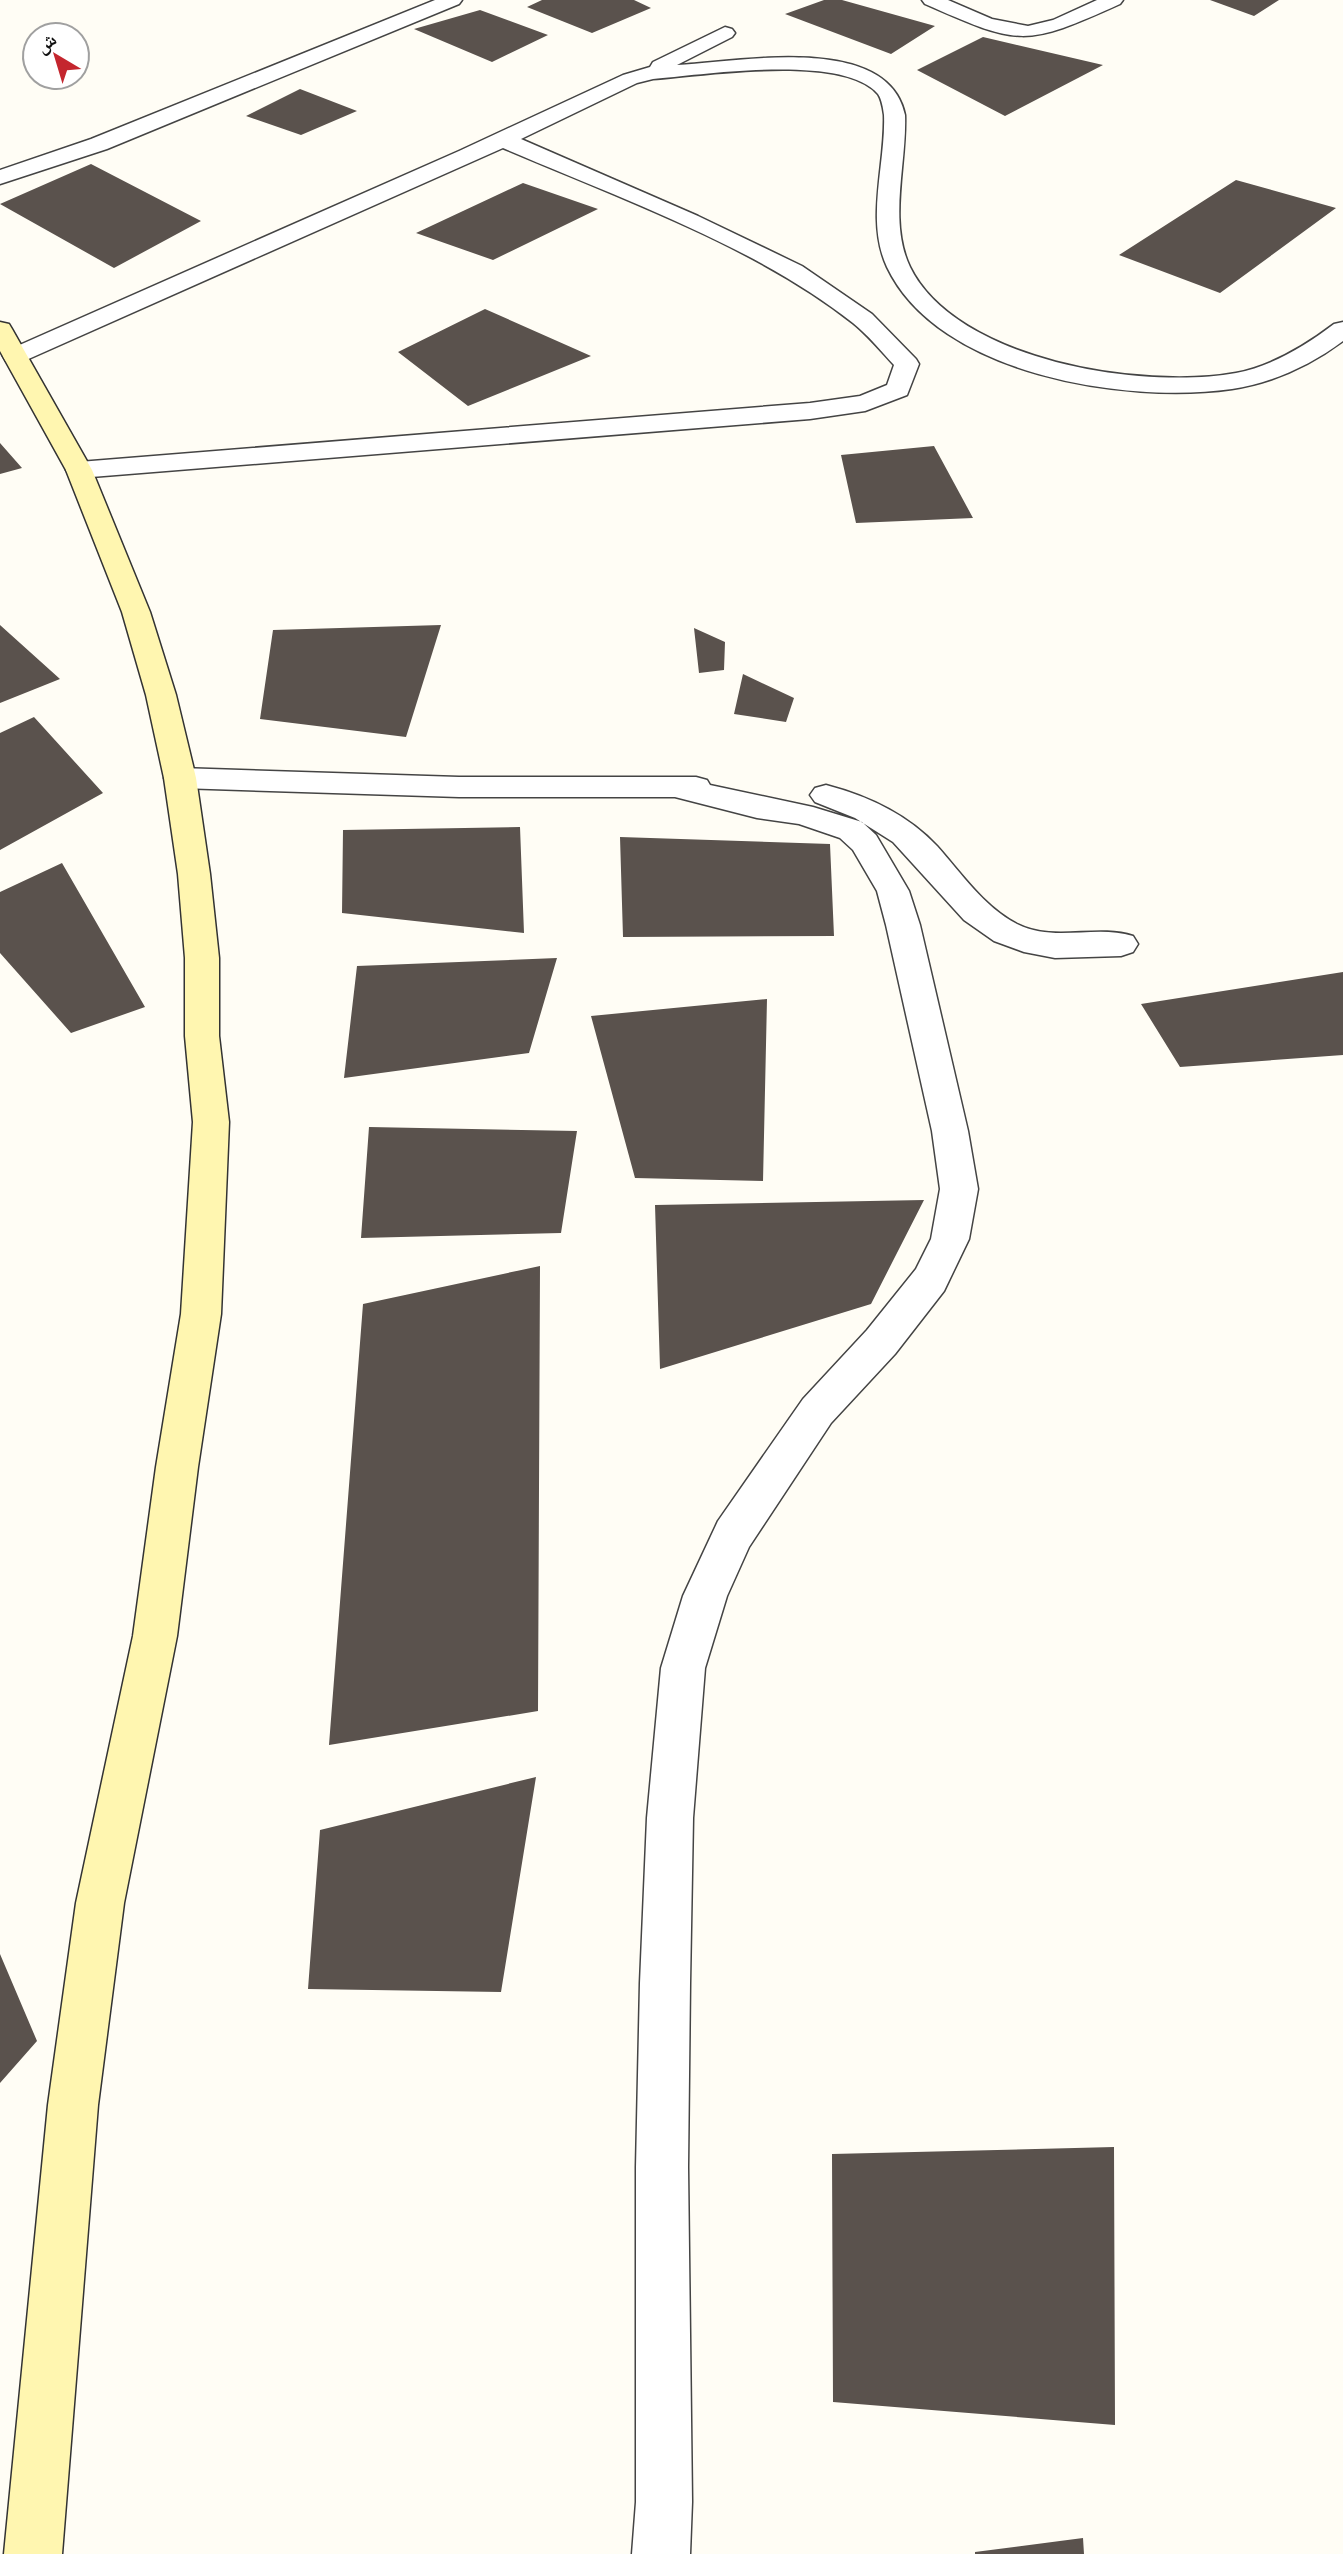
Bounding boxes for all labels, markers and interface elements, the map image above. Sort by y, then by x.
north arrow [21,21,91,91]
text: ش [31,29,61,58]

